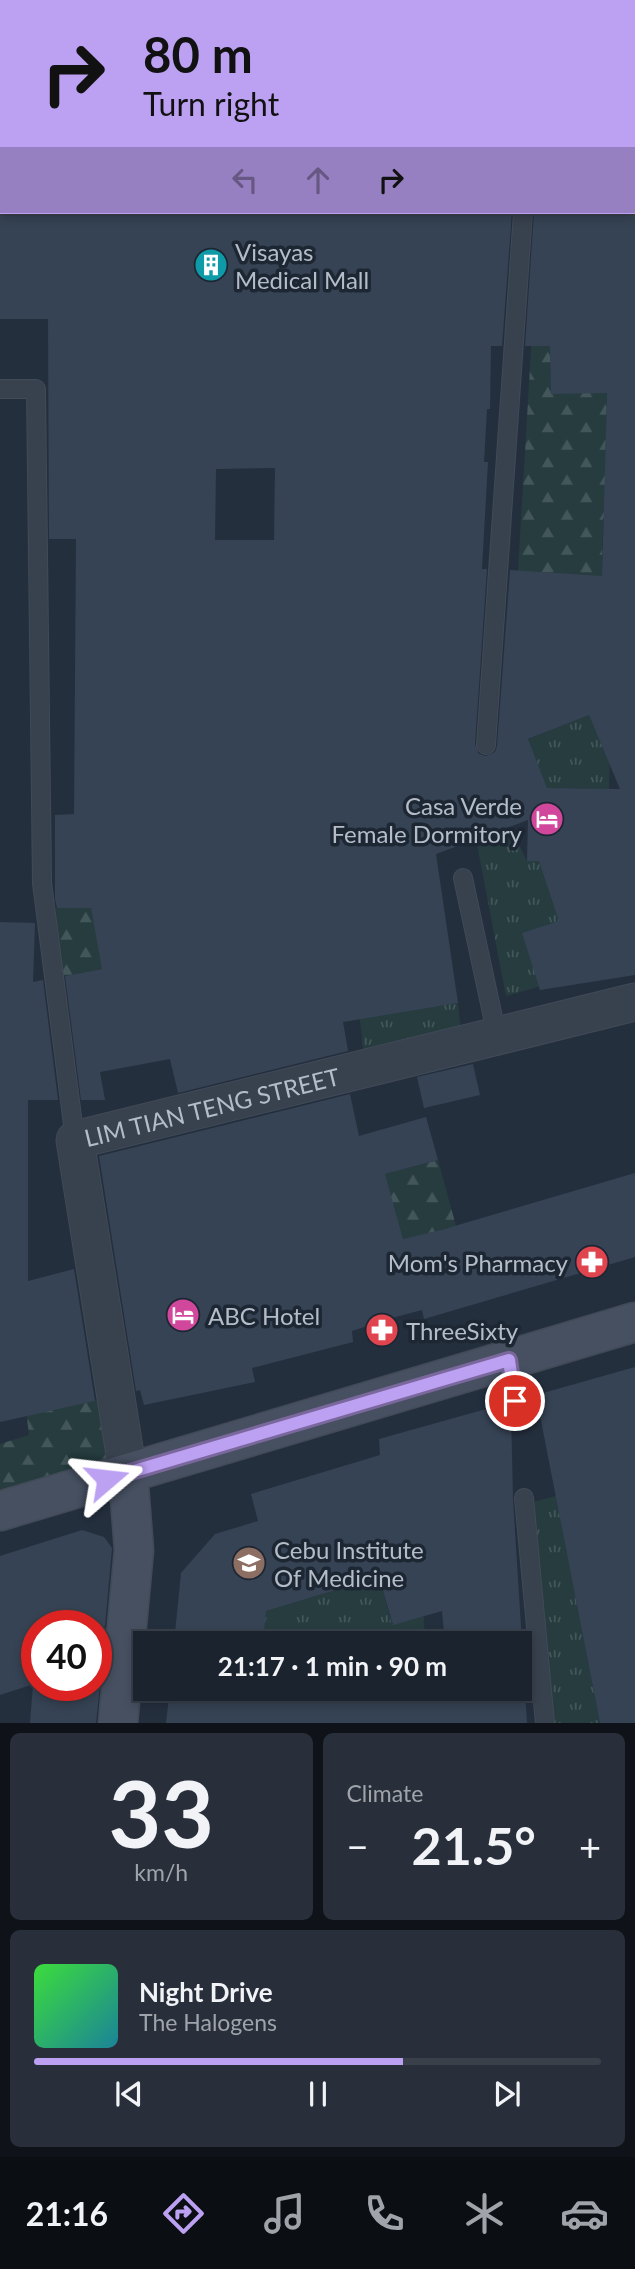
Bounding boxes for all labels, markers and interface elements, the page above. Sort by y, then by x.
text: 80 m [143,25,253,83]
icon: right [28,28,119,119]
text: Turn right [143,84,279,123]
icon: left [226,161,264,199]
icon: ahead [299,161,337,199]
icon: right [372,161,410,199]
place label: Visayas Medical Mall [235,237,369,294]
building icon: Visayas Medical Mall [192,246,230,284]
place label: Casa Verde Female Dormitory [331,791,523,848]
hotel icon: Casa Verde Female Dormitory [528,800,566,838]
street label: LIM TIAN TENG STREET [81,1061,342,1152]
pharmacy icon: Mom's Pharmacy [573,1243,611,1281]
place label: Mom's Pharmacy [388,1248,569,1277]
hotel icon: ABC Hotel [164,1296,202,1334]
place label: ABC Hotel [208,1301,320,1330]
pharmacy icon: ThreeSixty [363,1311,401,1349]
place label: ThreeSixty [406,1316,519,1345]
pin [485,1371,545,1431]
icon: arrive [496,1382,534,1420]
position arrow [70,1442,144,1516]
place label: Cebu Institute Of Medicine [274,1535,424,1592]
school or university icon: Cebu Institute Of Medicine [230,1544,268,1582]
speed limit sign: 40 [21,1610,112,1701]
text: 21:17 · 1 min · 90 m [218,1650,447,1682]
text: 33 [108,1758,214,1867]
text: Climate [347,1779,423,1807]
text: 21.5° [412,1814,536,1876]
text: − [347,1823,369,1869]
text: + [579,1823,601,1869]
text: km/h [134,1858,188,1886]
text: Night Drive [139,1976,273,2008]
text: The Halogens [139,2008,277,2036]
icon: previous [110,2075,148,2113]
icon: pause [299,2075,337,2113]
icon: next [488,2075,526,2113]
icon: directions [159,2189,208,2238]
icon: music [260,2189,309,2238]
icon: phone [360,2189,409,2238]
icon: climate [460,2189,509,2238]
icon: car [560,2189,609,2238]
text: 21:16 [26,2194,108,2233]

